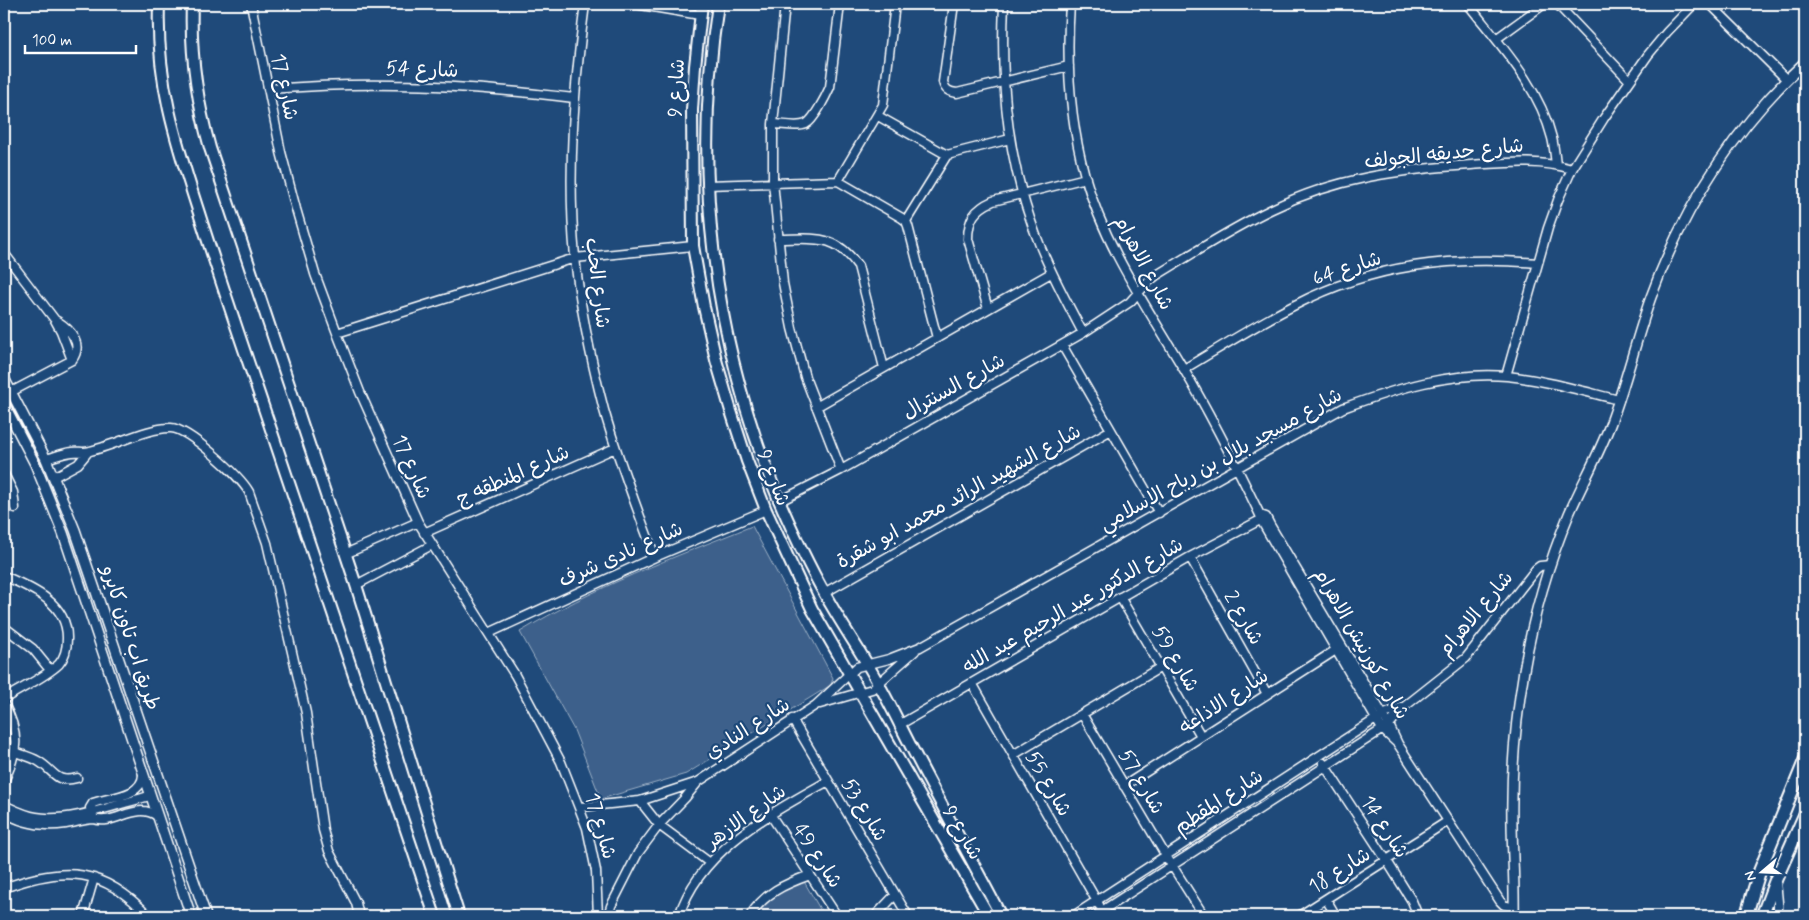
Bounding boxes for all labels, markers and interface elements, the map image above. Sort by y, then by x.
scale bar [25,22,136,54]
text: 100 m [32,31,72,51]
street label: شارع 17 [264,51,304,123]
street label: شارع 54 [385,55,459,85]
street label: شارع 9 [662,58,692,118]
street label: شارع حديقه الجولف [1363,132,1525,176]
street label: شارع الاهرام [1106,211,1179,316]
street label: شارع الحب [578,236,616,330]
street label: شارع 64 [1309,245,1385,293]
street label: شارع السنترال [898,348,1010,426]
street label: شارع مسجد بلال بن رباح الاسلامي [1095,382,1349,541]
street label: شارع الشهيد الرائد محمد ابو شقرة [832,418,1086,576]
street label: شارع 17 [385,431,437,503]
street label: شارع المنطقه ج [452,439,574,513]
street label: شارع 9 [750,446,796,510]
street label: شارع نادى شرف [555,516,687,594]
street label: شارع الدكتور عبد الرحيم عبد الله [958,532,1189,681]
street label: طريق اب تاون كايرو [93,560,166,714]
street label: شارع كورنيش الاهرام [1306,563,1415,725]
street label: شارع الاهرام [1432,565,1521,663]
street label: شارع 2 [1217,586,1269,650]
street label: شارع 59 [1145,621,1205,697]
street label: شارع الاذاعه [1174,663,1274,741]
street label: شارع النادي [700,692,796,766]
street label: شارع 57 [1112,745,1170,819]
street label: شارع 55 [1018,746,1078,822]
street label: شارع المقطم [1169,763,1269,841]
street label: شارع 53 [835,773,893,847]
street label: شارع الازهر [698,778,792,857]
street label: شارع 17 [578,790,622,862]
street label: شارع 14 [1354,790,1414,864]
street label: شارع 9 [936,801,988,865]
street label: شارع 49 [786,818,848,894]
street label: شارع 18 [1304,841,1376,901]
north arrow [1736,848,1786,898]
text: N [1741,869,1761,883]

